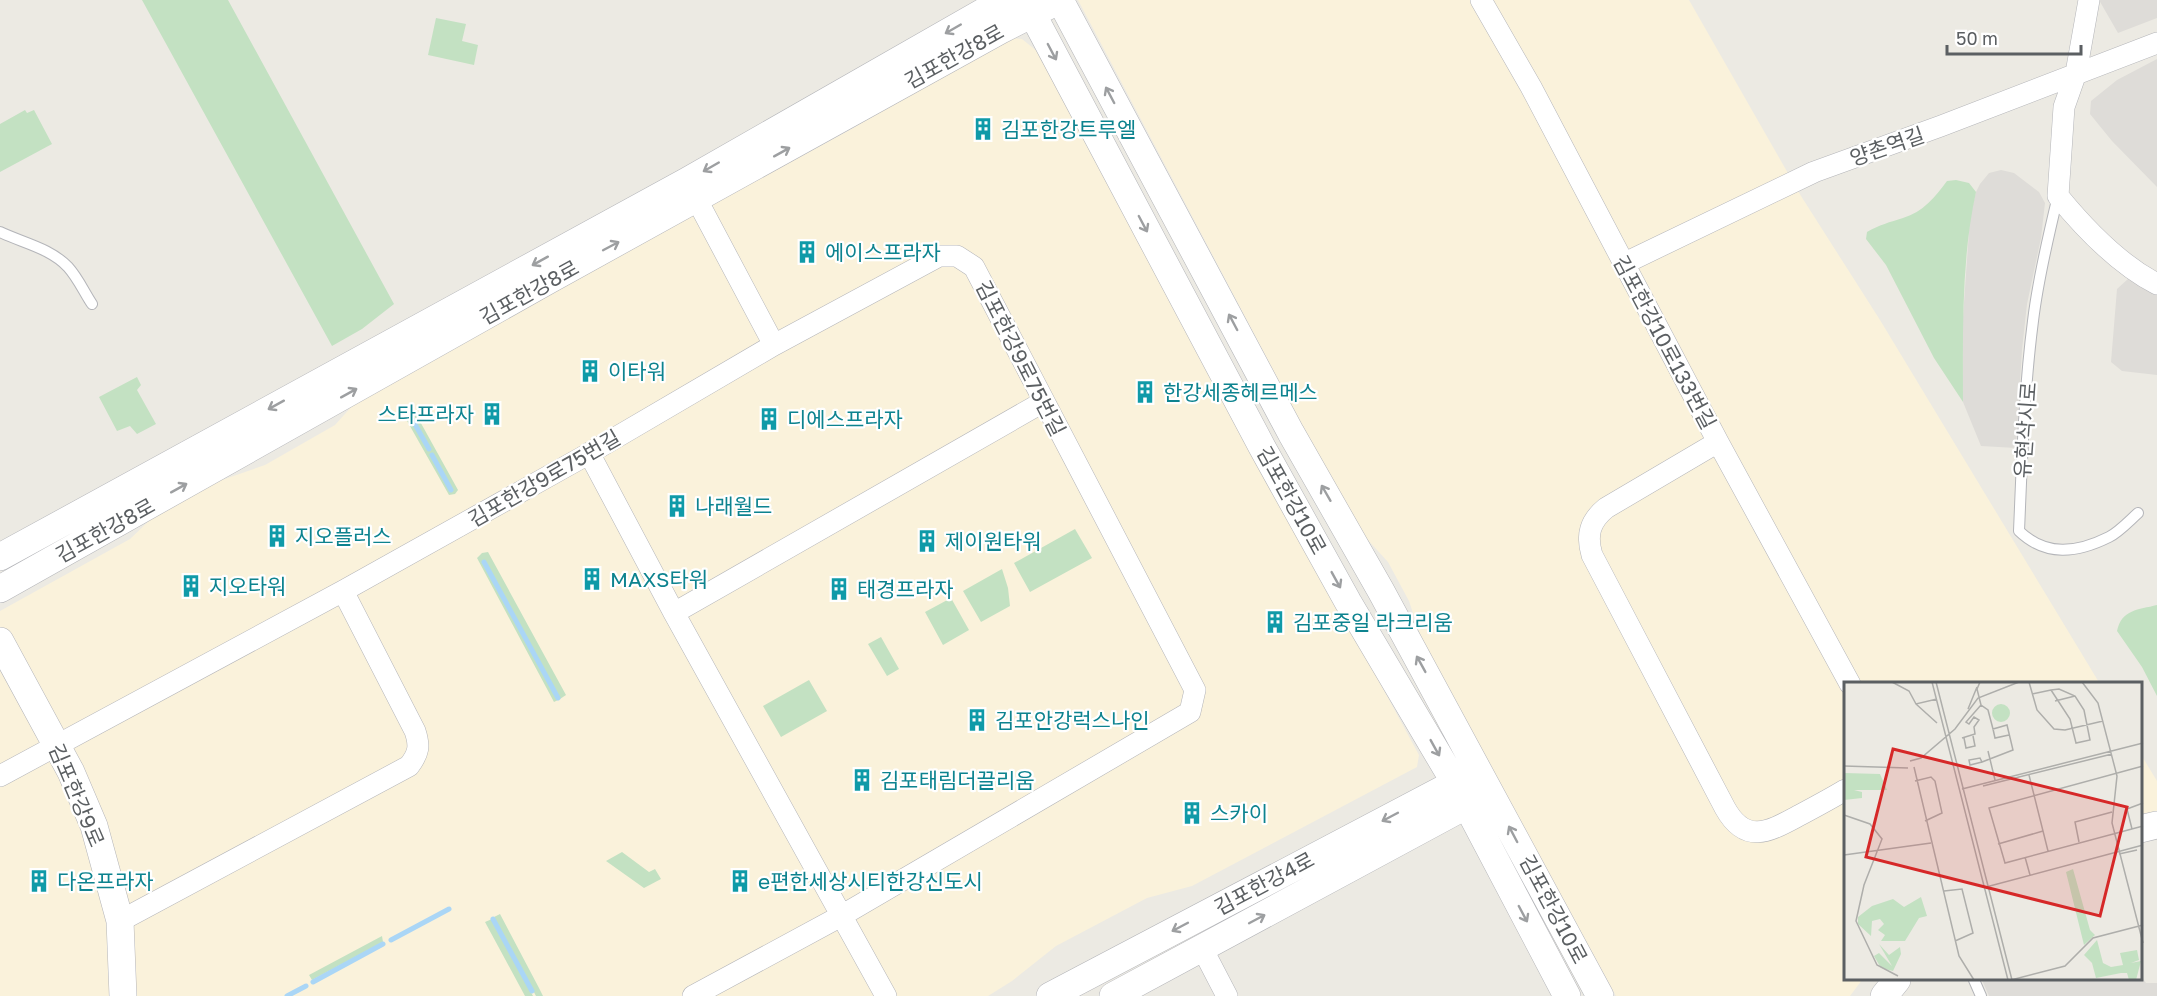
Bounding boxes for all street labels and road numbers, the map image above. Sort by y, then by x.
street label: 김포한강8로 [900,18,1008,94]
street label: 양촌역길 [1846,121,1928,171]
street label: 김포한강10로133번길 [1608,251,1722,433]
street label: 김포한강8로 [475,254,583,330]
street label: 김포한강9로75번길 [971,276,1071,440]
street label: 유현삭시로 [2009,381,2041,479]
street label: 김포한강9로75번길 [463,424,625,532]
street label: 김포한강10로 [1252,441,1332,559]
street label: 김포한강8로 [51,492,159,568]
street label: 김포한강9로 [44,740,110,850]
street label: 김포한강4로 [1210,846,1318,920]
street label: 김포한강10로 [1514,850,1594,968]

